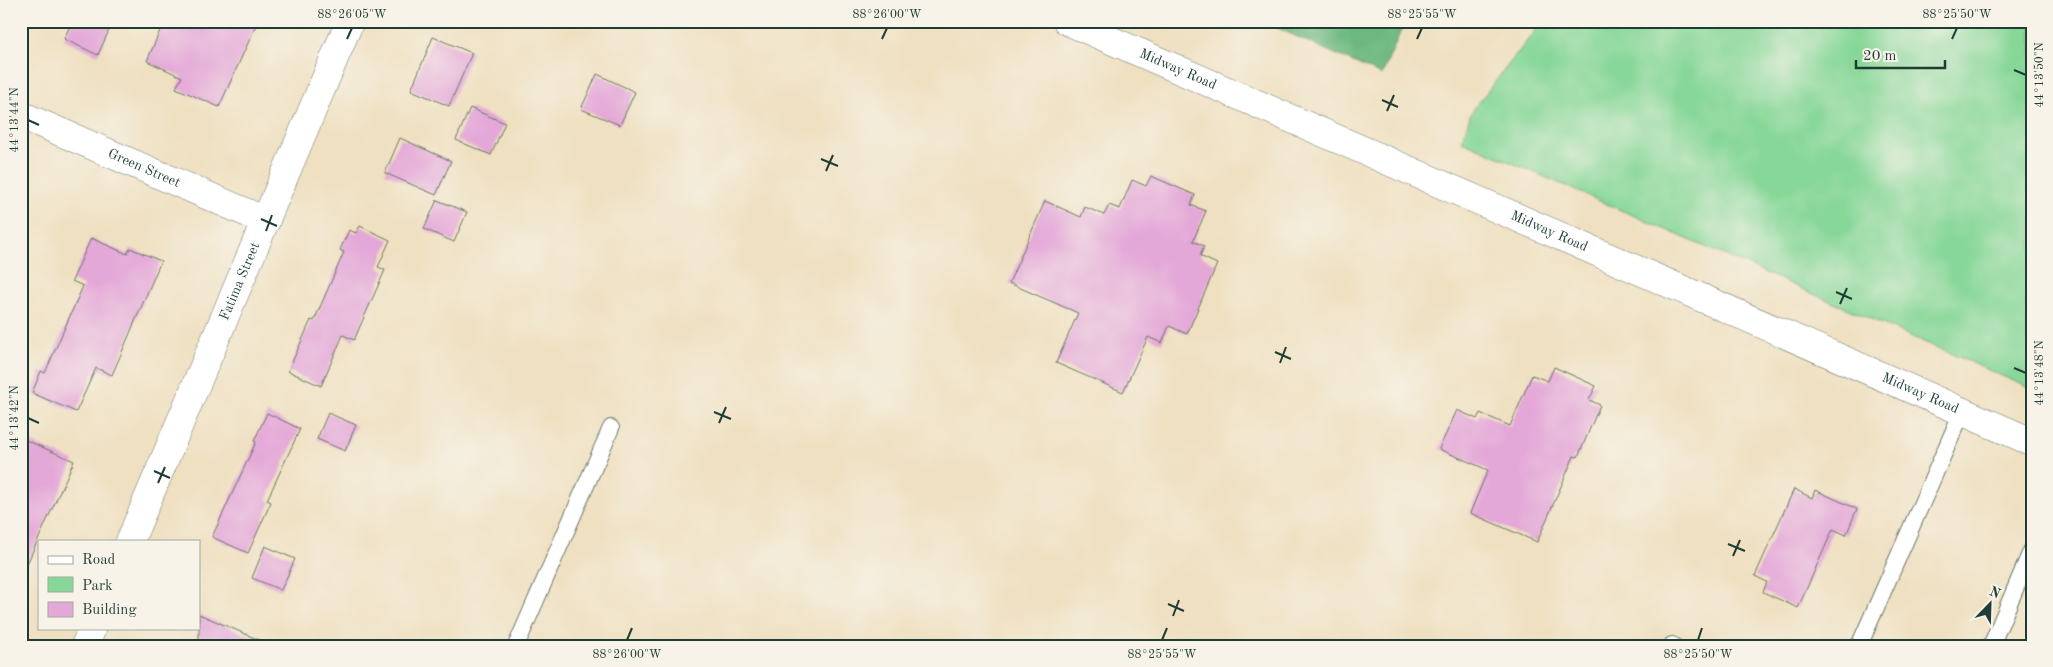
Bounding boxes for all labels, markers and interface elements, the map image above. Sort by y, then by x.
text: 88°26'05"W [317,8,387,21]
text: 88°25'55"W [1387,8,1457,21]
text: 88°25'50"W [1922,8,1992,21]
text: 88°26'00"W [852,9,922,21]
scale bar [1856,38,1944,70]
text: 44°13'50"N [2033,42,2046,108]
street label: Midway Road [1137,46,1219,92]
text: 20 m [1863,49,1897,64]
text: 44°13'44"N [9,87,21,153]
street label: Green Street [106,146,182,190]
street label: Midway Road [1509,208,1590,254]
street label: Fatima Street [217,240,263,322]
text: 44°13'48"N [2034,340,2046,406]
street label: Midway Road [1880,370,1961,416]
text: 44°13'42"N [9,385,21,451]
legend [38,540,200,630]
text: Road [82,553,116,568]
text: Park [82,579,113,594]
north arrow [1966,580,2016,630]
text: N [1987,584,2003,602]
text: Building [82,603,137,618]
text: 88°25'55"W [1127,648,1197,661]
text: 88°25'50"W [1663,648,1733,661]
text: 88°26'00"W [592,649,662,661]

